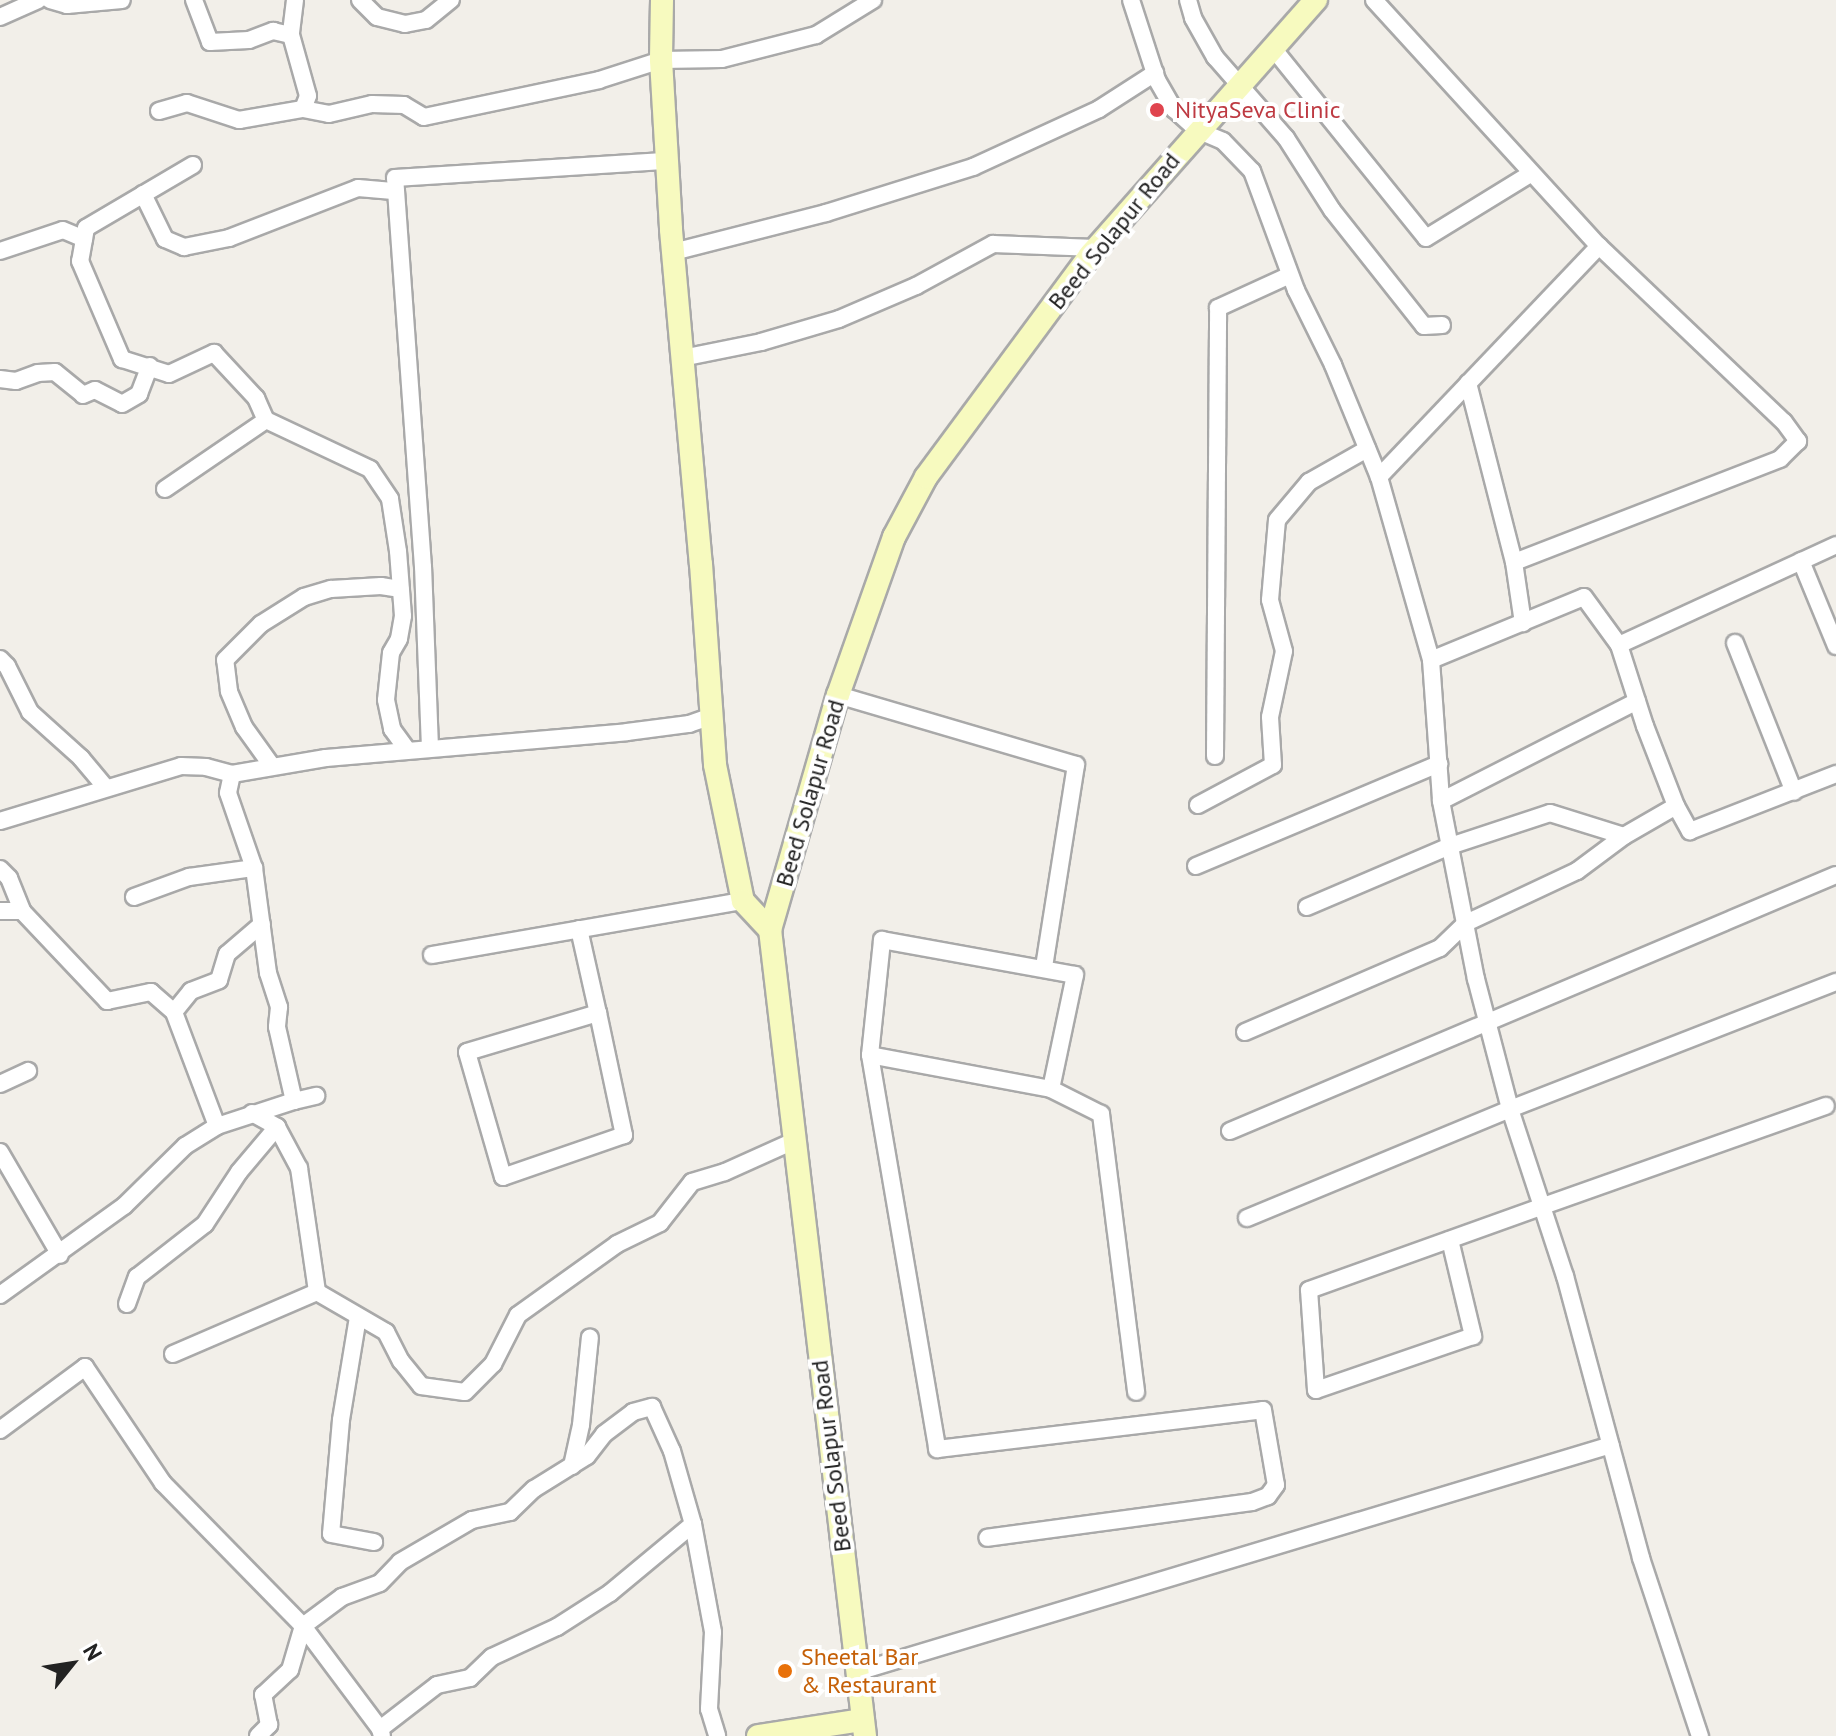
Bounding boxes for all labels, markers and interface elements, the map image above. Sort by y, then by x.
place label: NityaSeva Clinic [1175,96,1341,124]
marker: NityaSeva Clinic [1146,99,1168,121]
street label: Beed Solapur Road [1042,147,1186,315]
street label: Beed Solapur Road [770,696,850,890]
street label: Beed Solapur Road [805,1358,857,1554]
north arrow [32,1624,112,1704]
text: N [77,1639,109,1665]
place label: Sheetal Bar & Restaurant [801,1643,937,1699]
marker: Sheetal Bar & Restaurant [776,1662,794,1680]

